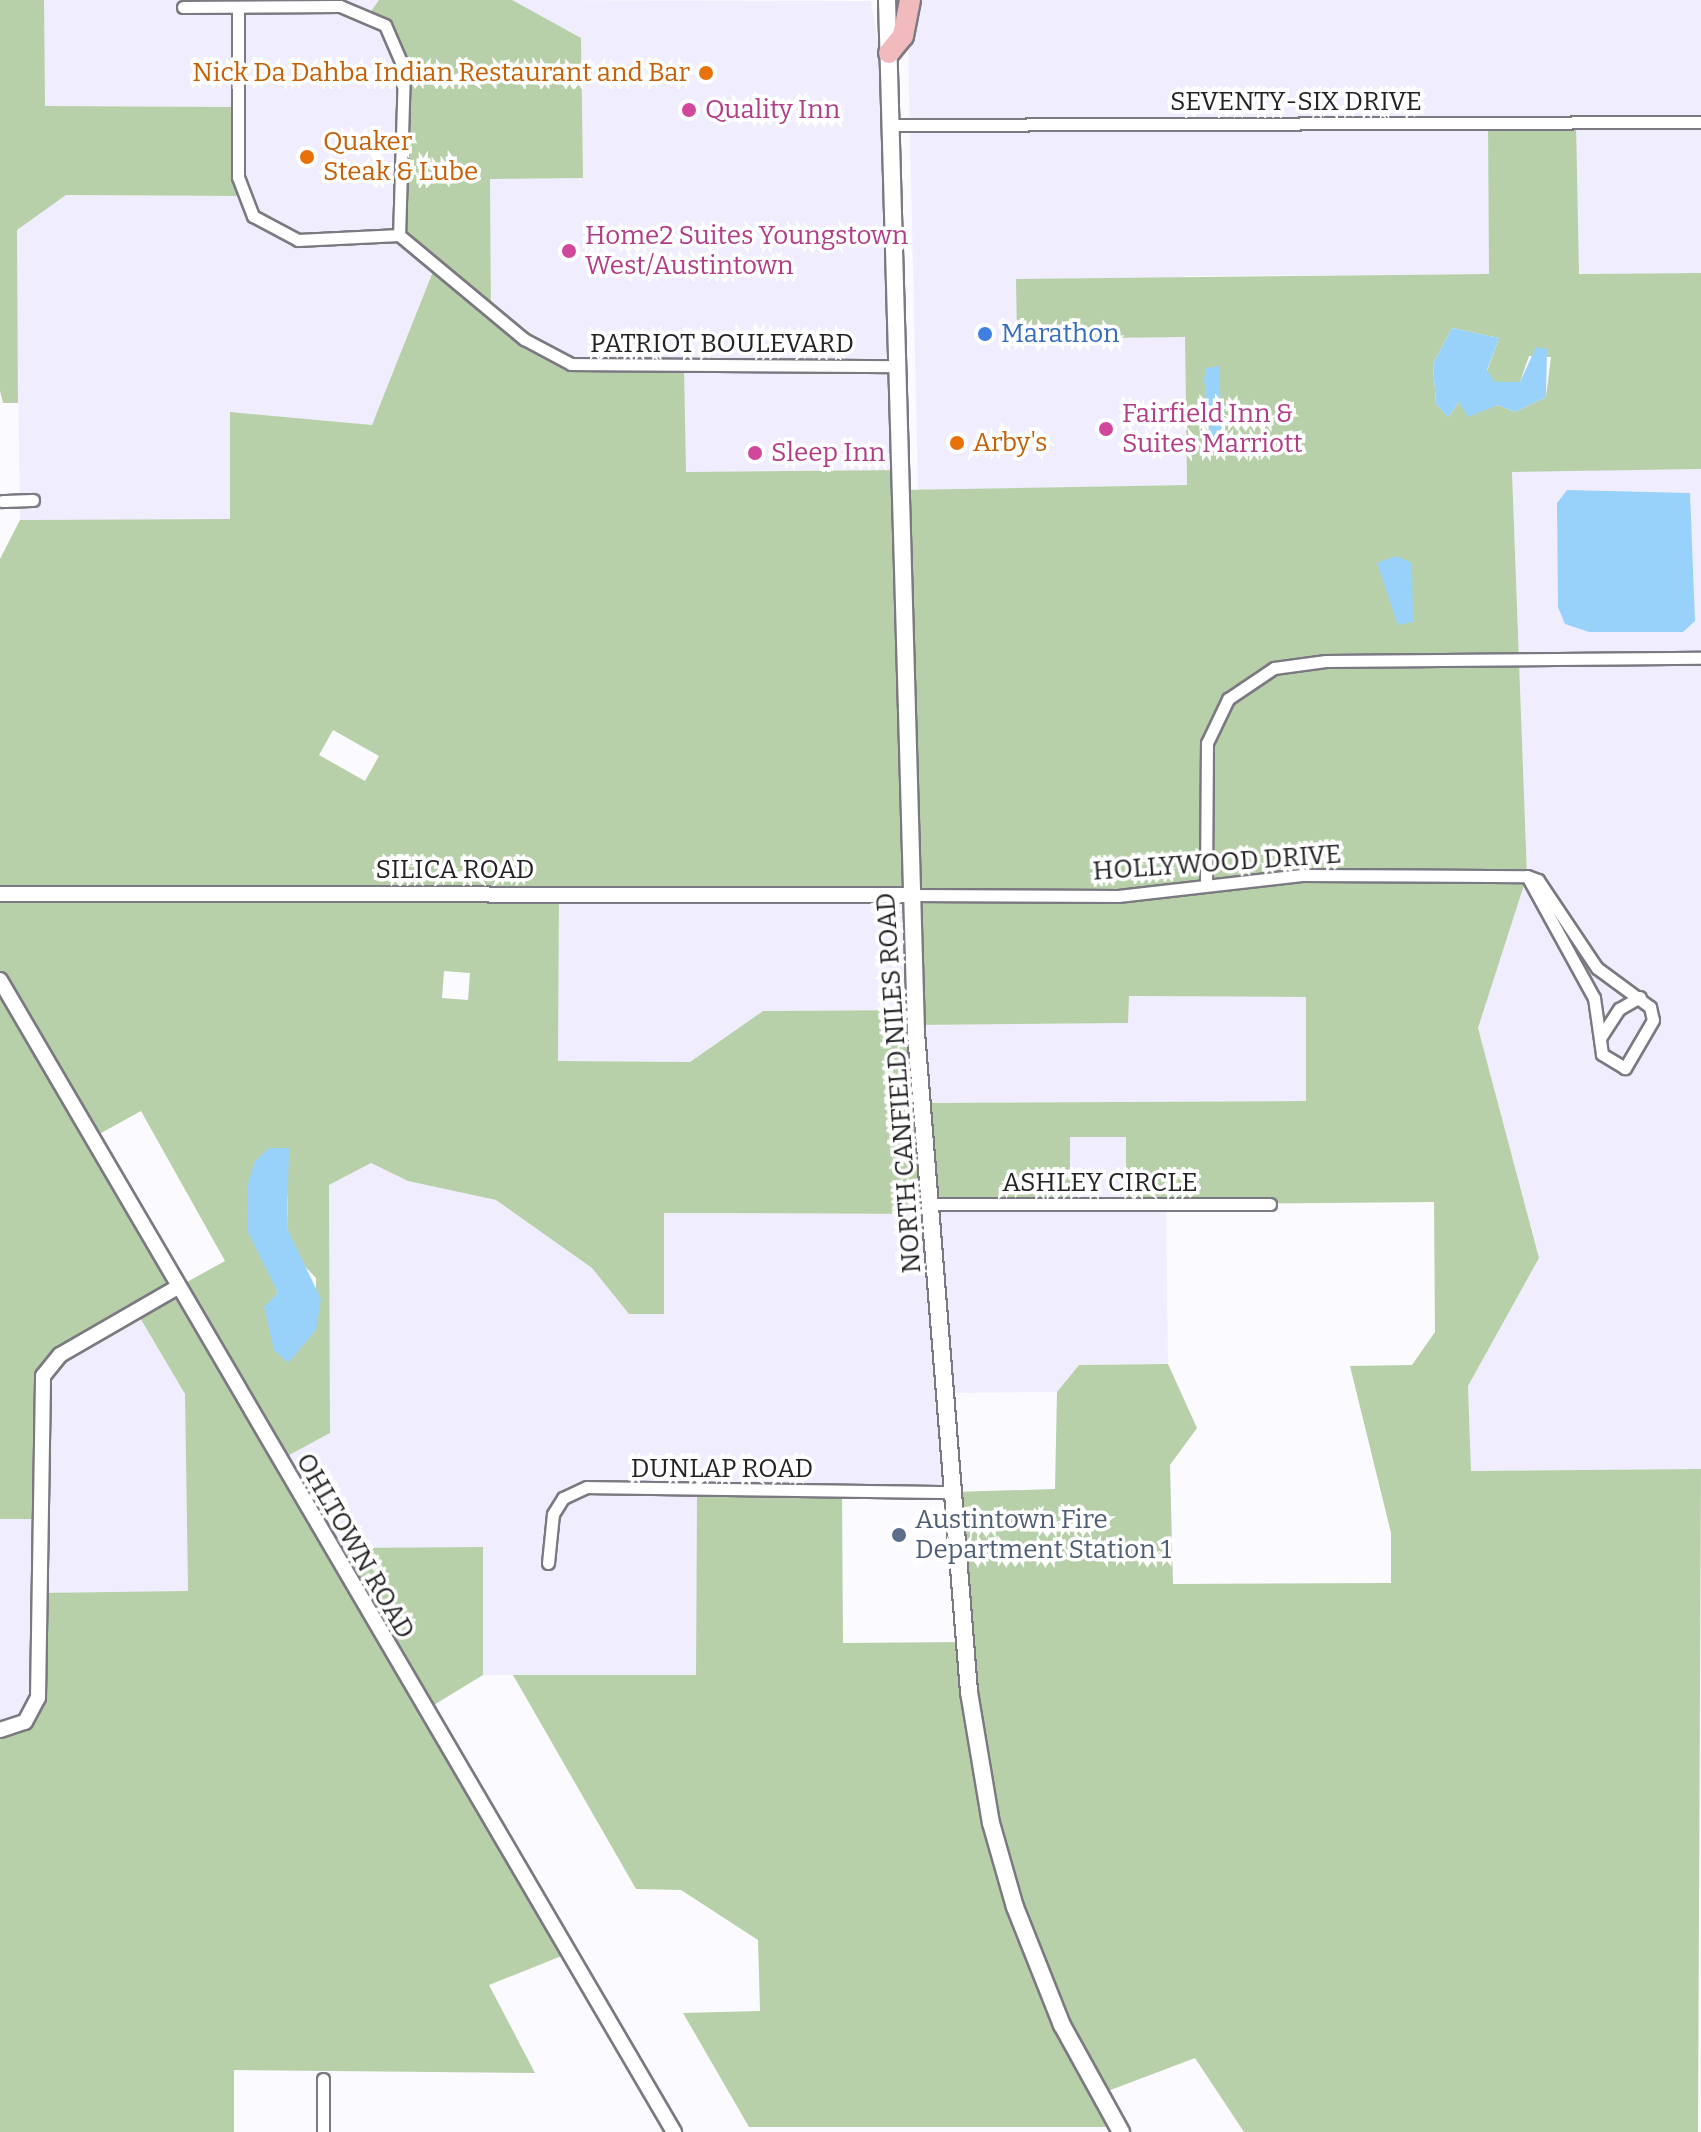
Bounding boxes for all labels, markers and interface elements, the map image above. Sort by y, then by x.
place label: Nick Da Dahba Indian Restaurant and Bar [192,57,690,89]
marker: Nick Da Dahba Indian Restaurant and Bar [697,64,715,82]
street label: SEVENTY-SIX DRIVE [1170,86,1422,118]
place label: Quality Inn [705,94,840,126]
marker: Quality Inn [680,101,698,119]
place label: Quaker Steak & Lube [323,126,478,188]
marker: Quaker Steak & Lube [298,148,316,166]
place label: Home2 Suites Youngstown West/Austintown [585,220,908,282]
marker: Home2 Suites Youngstown West/Austintown [560,242,578,260]
place label: Marathon [1001,318,1120,350]
marker: Marathon [976,325,994,343]
street label: PATRIOT BOULEVARD [590,328,854,360]
place label: Fairfield Inn & Suites Marriott [1122,398,1303,460]
marker: Fairfield Inn & Suites Marriott [1097,420,1115,438]
place label: Arby's [973,427,1047,459]
marker: Arby's [948,434,966,452]
place label: Sleep Inn [771,437,885,469]
marker: Sleep Inn [746,444,764,462]
street label: HOLLYWOOD DRIVE [1092,839,1342,887]
street label: SILICA ROAD [375,854,535,886]
street label: NORTH CANFIELD NILES ROAD [870,892,928,1274]
street label: ASHLEY CIRCLE [1002,1167,1198,1199]
street label: OHLTOWN ROAD [289,1448,421,1644]
street label: DUNLAP ROAD [631,1453,813,1485]
place label: Austintown Fire Department Station 1 [915,1504,1171,1566]
marker: Austintown Fire Department Station 1 [890,1526,908,1544]

